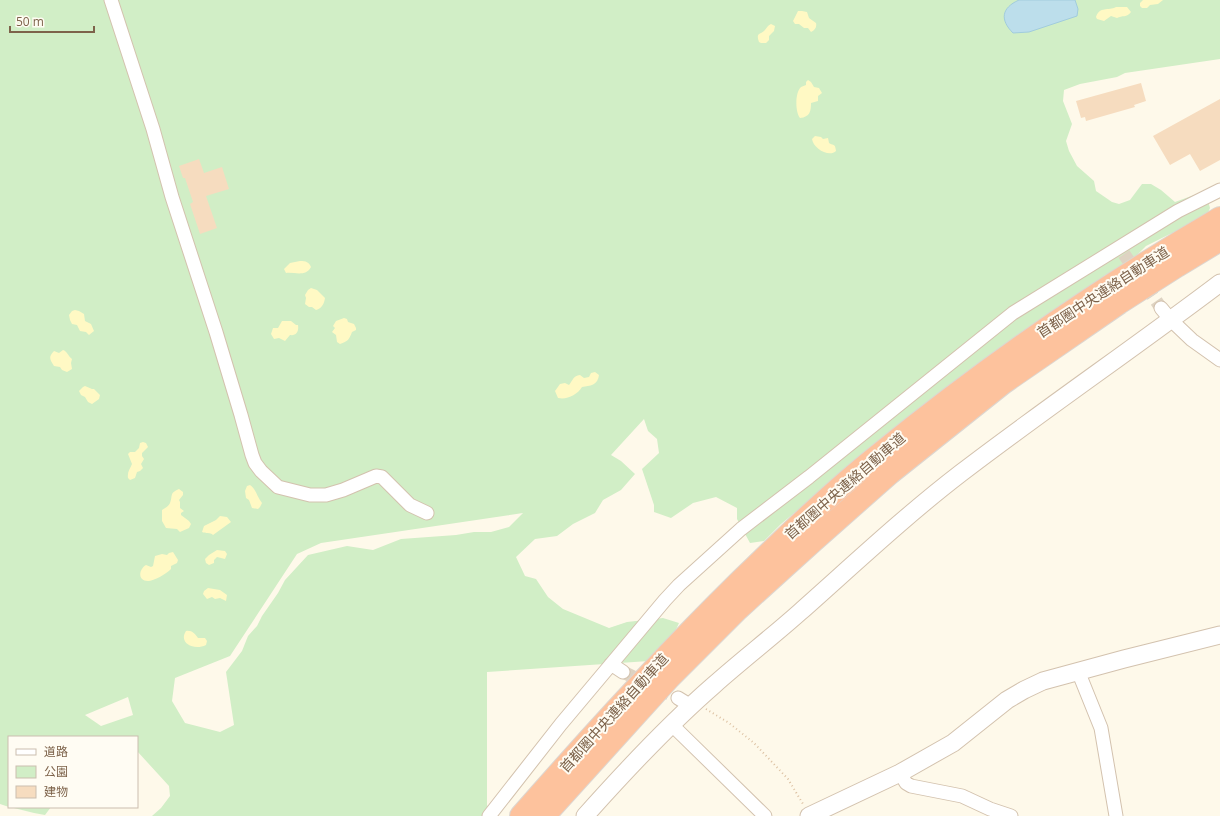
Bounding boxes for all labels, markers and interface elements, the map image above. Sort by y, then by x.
scale bar [10,8,94,34]
text: 50 m [16,13,44,30]
street label: 首都圏中央連絡自動車道 [1033,242,1172,341]
street label: 首都圏中央連絡自動車道 [780,428,909,543]
street label: 首都圏中央連絡自動車道 [555,649,672,776]
legend [8,736,138,808]
text: 道路 [44,743,68,760]
text: 公園 [44,763,68,780]
text: 建物 [44,783,68,800]

